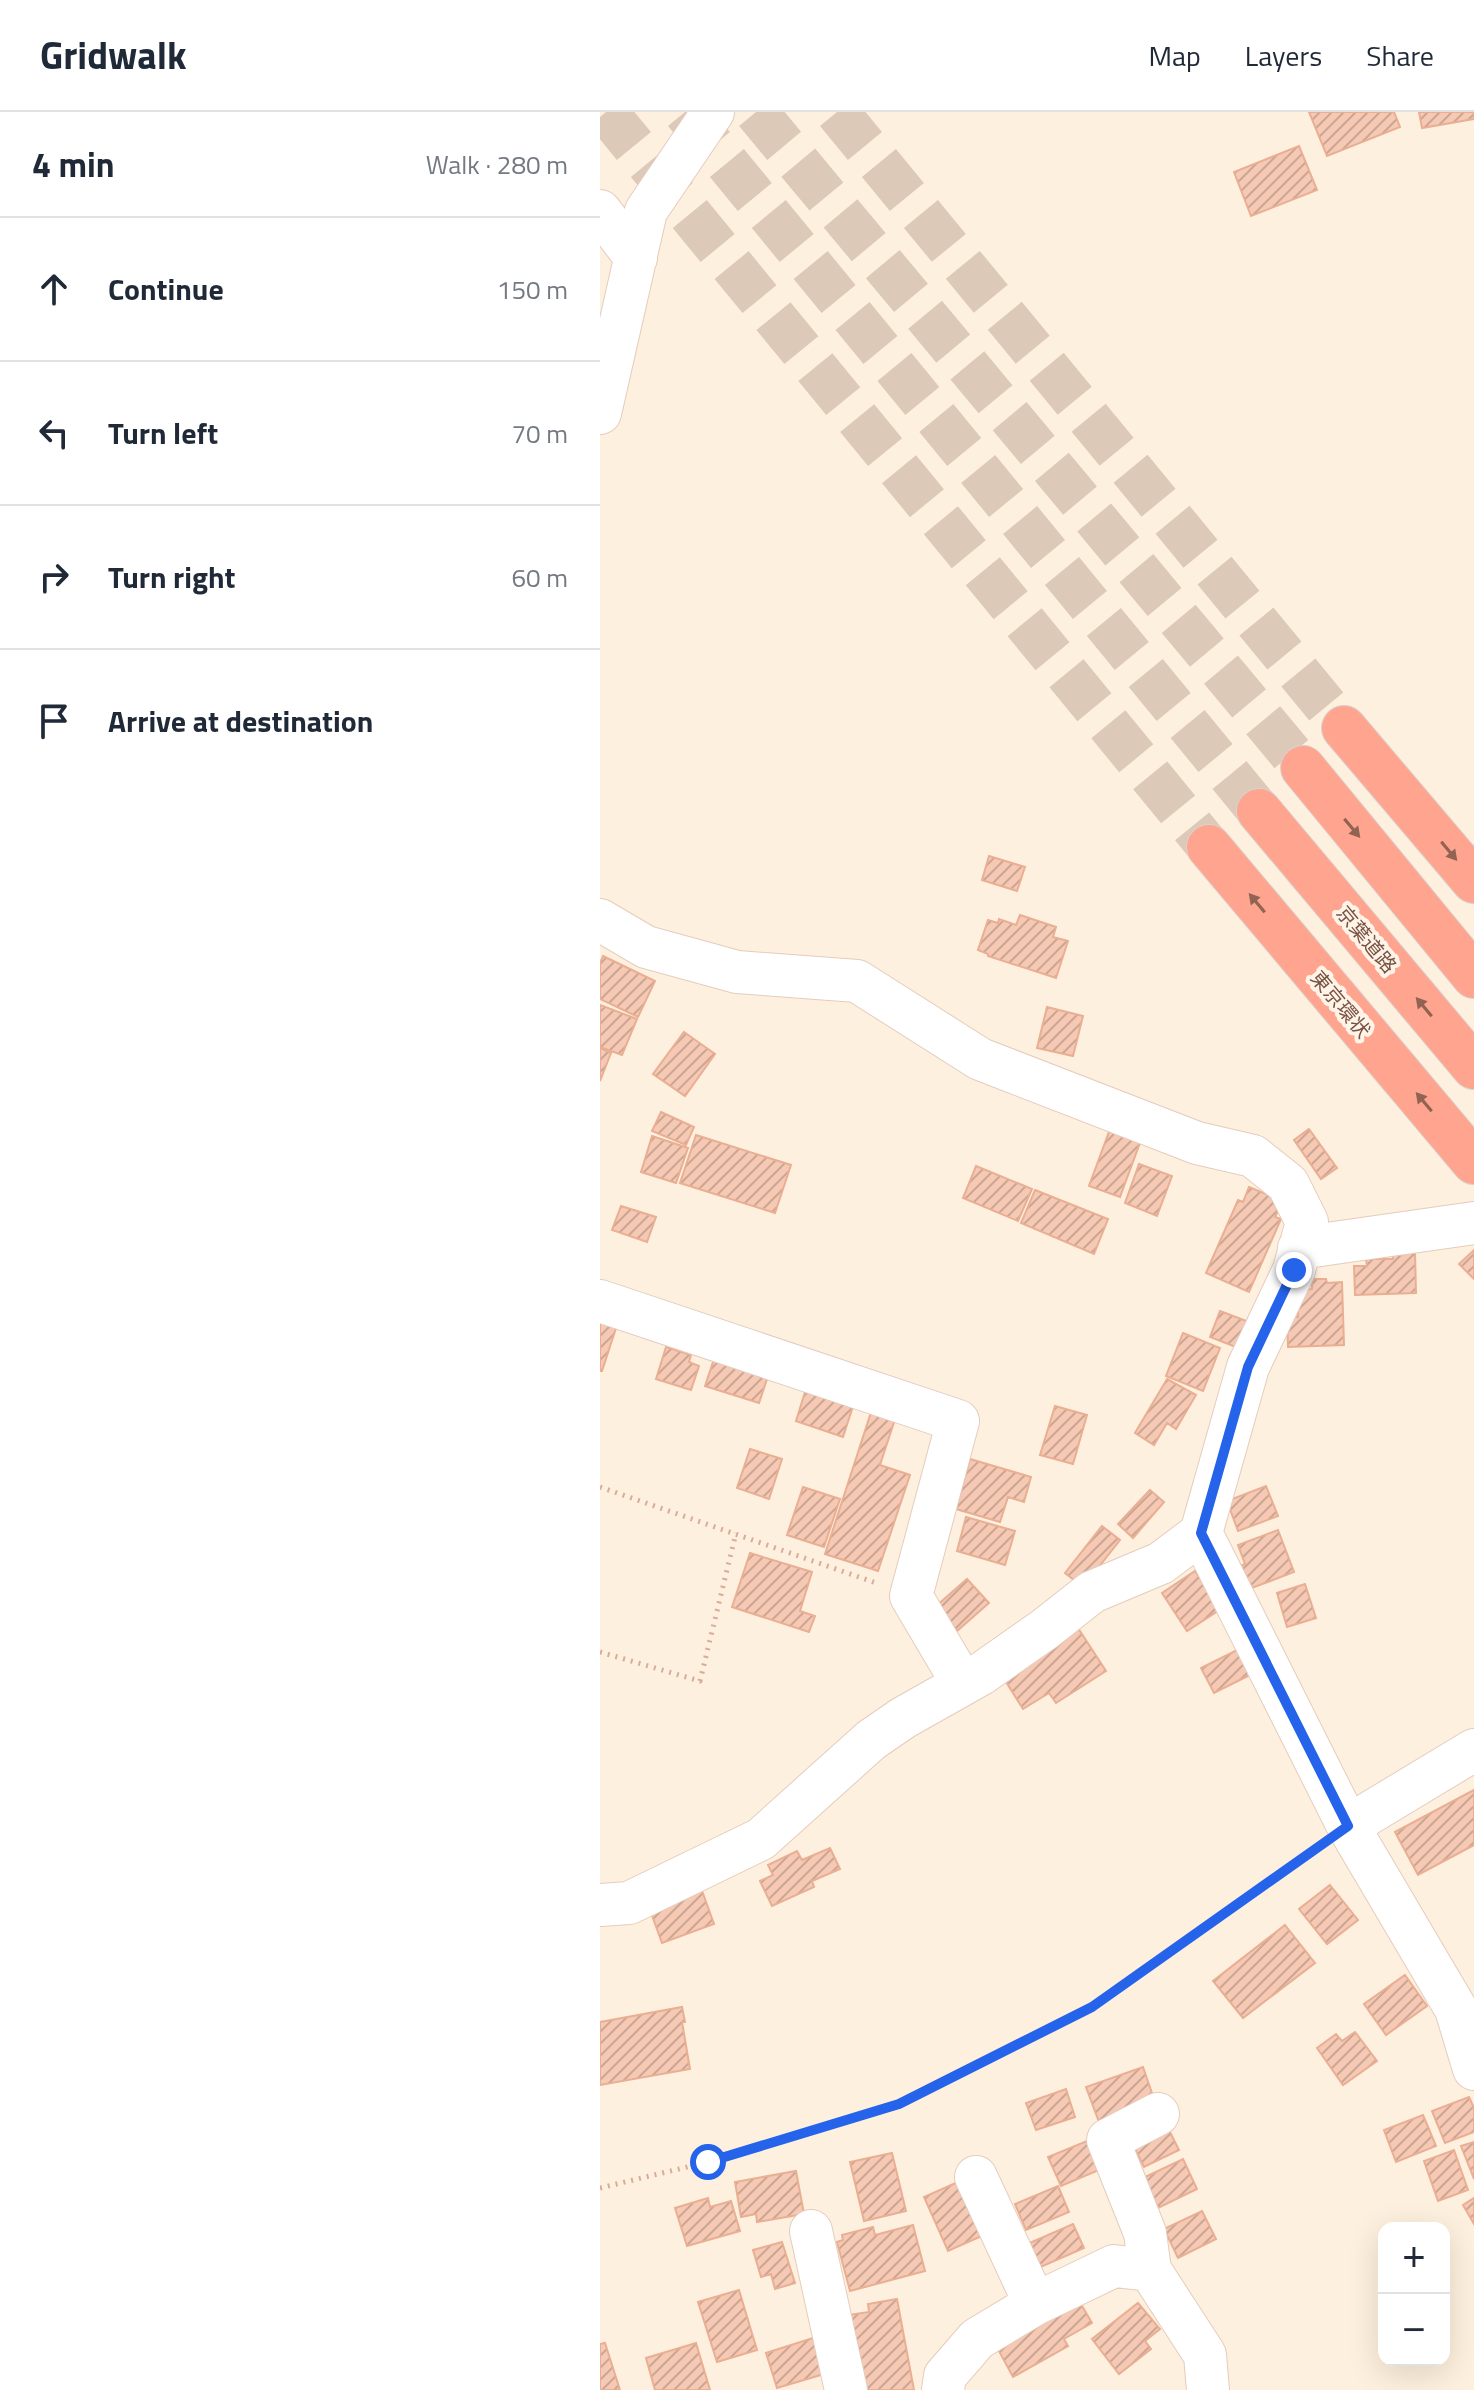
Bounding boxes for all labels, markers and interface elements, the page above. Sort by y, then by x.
text: Gridwalk [40,26,187,84]
text: Map [1148,34,1201,77]
text: Layers [1245,34,1322,77]
text: Share [1366,34,1434,77]
text: 4 min [32,138,115,190]
text: Walk · 280 m [426,145,568,184]
text: Continue [108,266,224,312]
icon: ahead [32,267,76,311]
text: 150 m [497,270,568,309]
text: Turn left [108,410,218,456]
icon: left [32,411,76,455]
text: 70 m [511,414,568,453]
text: Turn right [108,554,236,600]
icon: right [32,555,76,599]
text: 60 m [511,558,568,597]
text: Arrive at destination [108,698,373,744]
icon: arrive [32,699,76,743]
one-way arrow [1343,818,1360,838]
one-way arrow [1440,841,1457,861]
one-way arrow [1249,894,1266,914]
street label: 京葉道路 [1329,898,1405,980]
street label: 東京環状 [1303,963,1379,1045]
one-way arrow [1416,997,1433,1017]
one-way arrow [1416,1093,1433,1113]
route end [1276,1252,1312,1288]
route start [690,2144,726,2180]
map controls [1378,2222,1450,2366]
button: + [1378,2222,1450,2294]
button: − [1378,2294,1450,2366]

